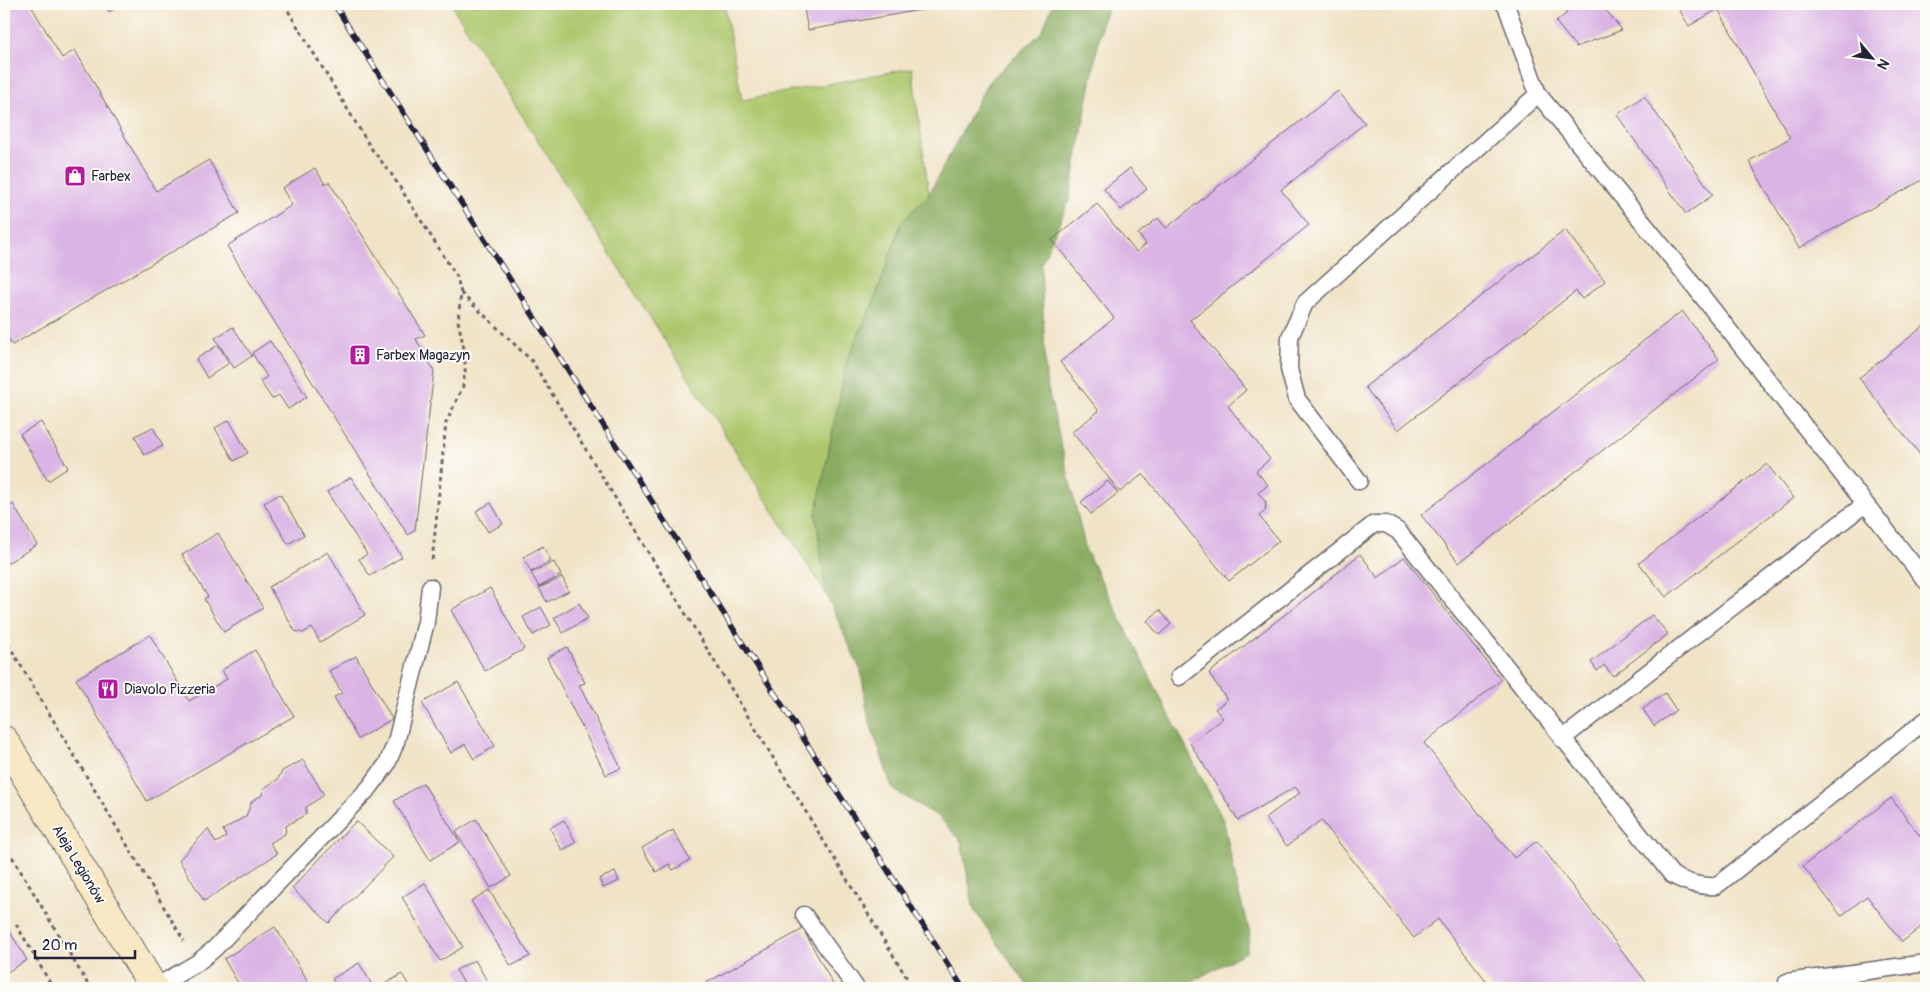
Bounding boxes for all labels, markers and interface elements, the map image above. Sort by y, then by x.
north arrow [1848,32,1898,82]
text: N [1873,56,1893,72]
shop icon: Farbex [63,164,87,188]
place label: Farbex [91,168,131,185]
building icon: Farbex Magazyn [348,343,372,367]
place label: Farbex Magazyn [376,347,470,364]
restaurant icon: Diavolo Pizzeria [96,677,120,701]
place label: Diavolo Pizzeria [124,681,215,698]
street label: Aleja Legionów [48,822,109,907]
scale bar [35,927,135,959]
text: 20 m [42,936,77,955]

